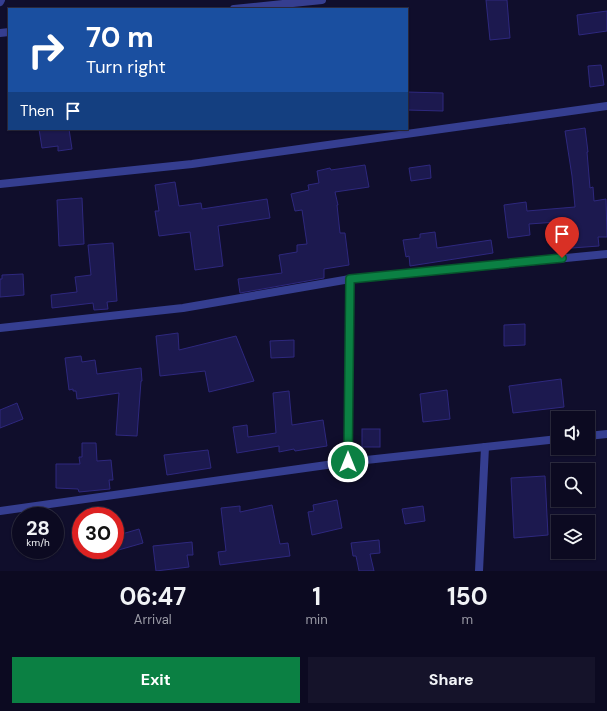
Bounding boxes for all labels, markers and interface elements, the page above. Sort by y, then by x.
text: 70 m [86,19,154,56]
icon: right [20,24,72,76]
text: Turn right [86,55,166,79]
icon: arrive [62,100,84,122]
text: Then [20,101,54,121]
pin [545,217,579,258]
icon: arrive [551,223,573,245]
map controls [551,411,595,559]
button: sound [551,411,595,455]
position arrow [327,441,369,483]
button: search [551,463,595,507]
speed limit sign: 30 [72,507,124,559]
text: 28 [26,515,50,541]
button: layers [551,515,595,559]
text: km/h [26,536,50,549]
text: 06:47 [119,581,186,612]
text: 1 [312,581,321,612]
text: 150 [447,581,488,612]
text: Arrival [134,611,172,628]
text: min [305,611,328,628]
text: m [462,611,473,628]
button: Exit [12,657,300,703]
button: Share [308,657,595,703]

